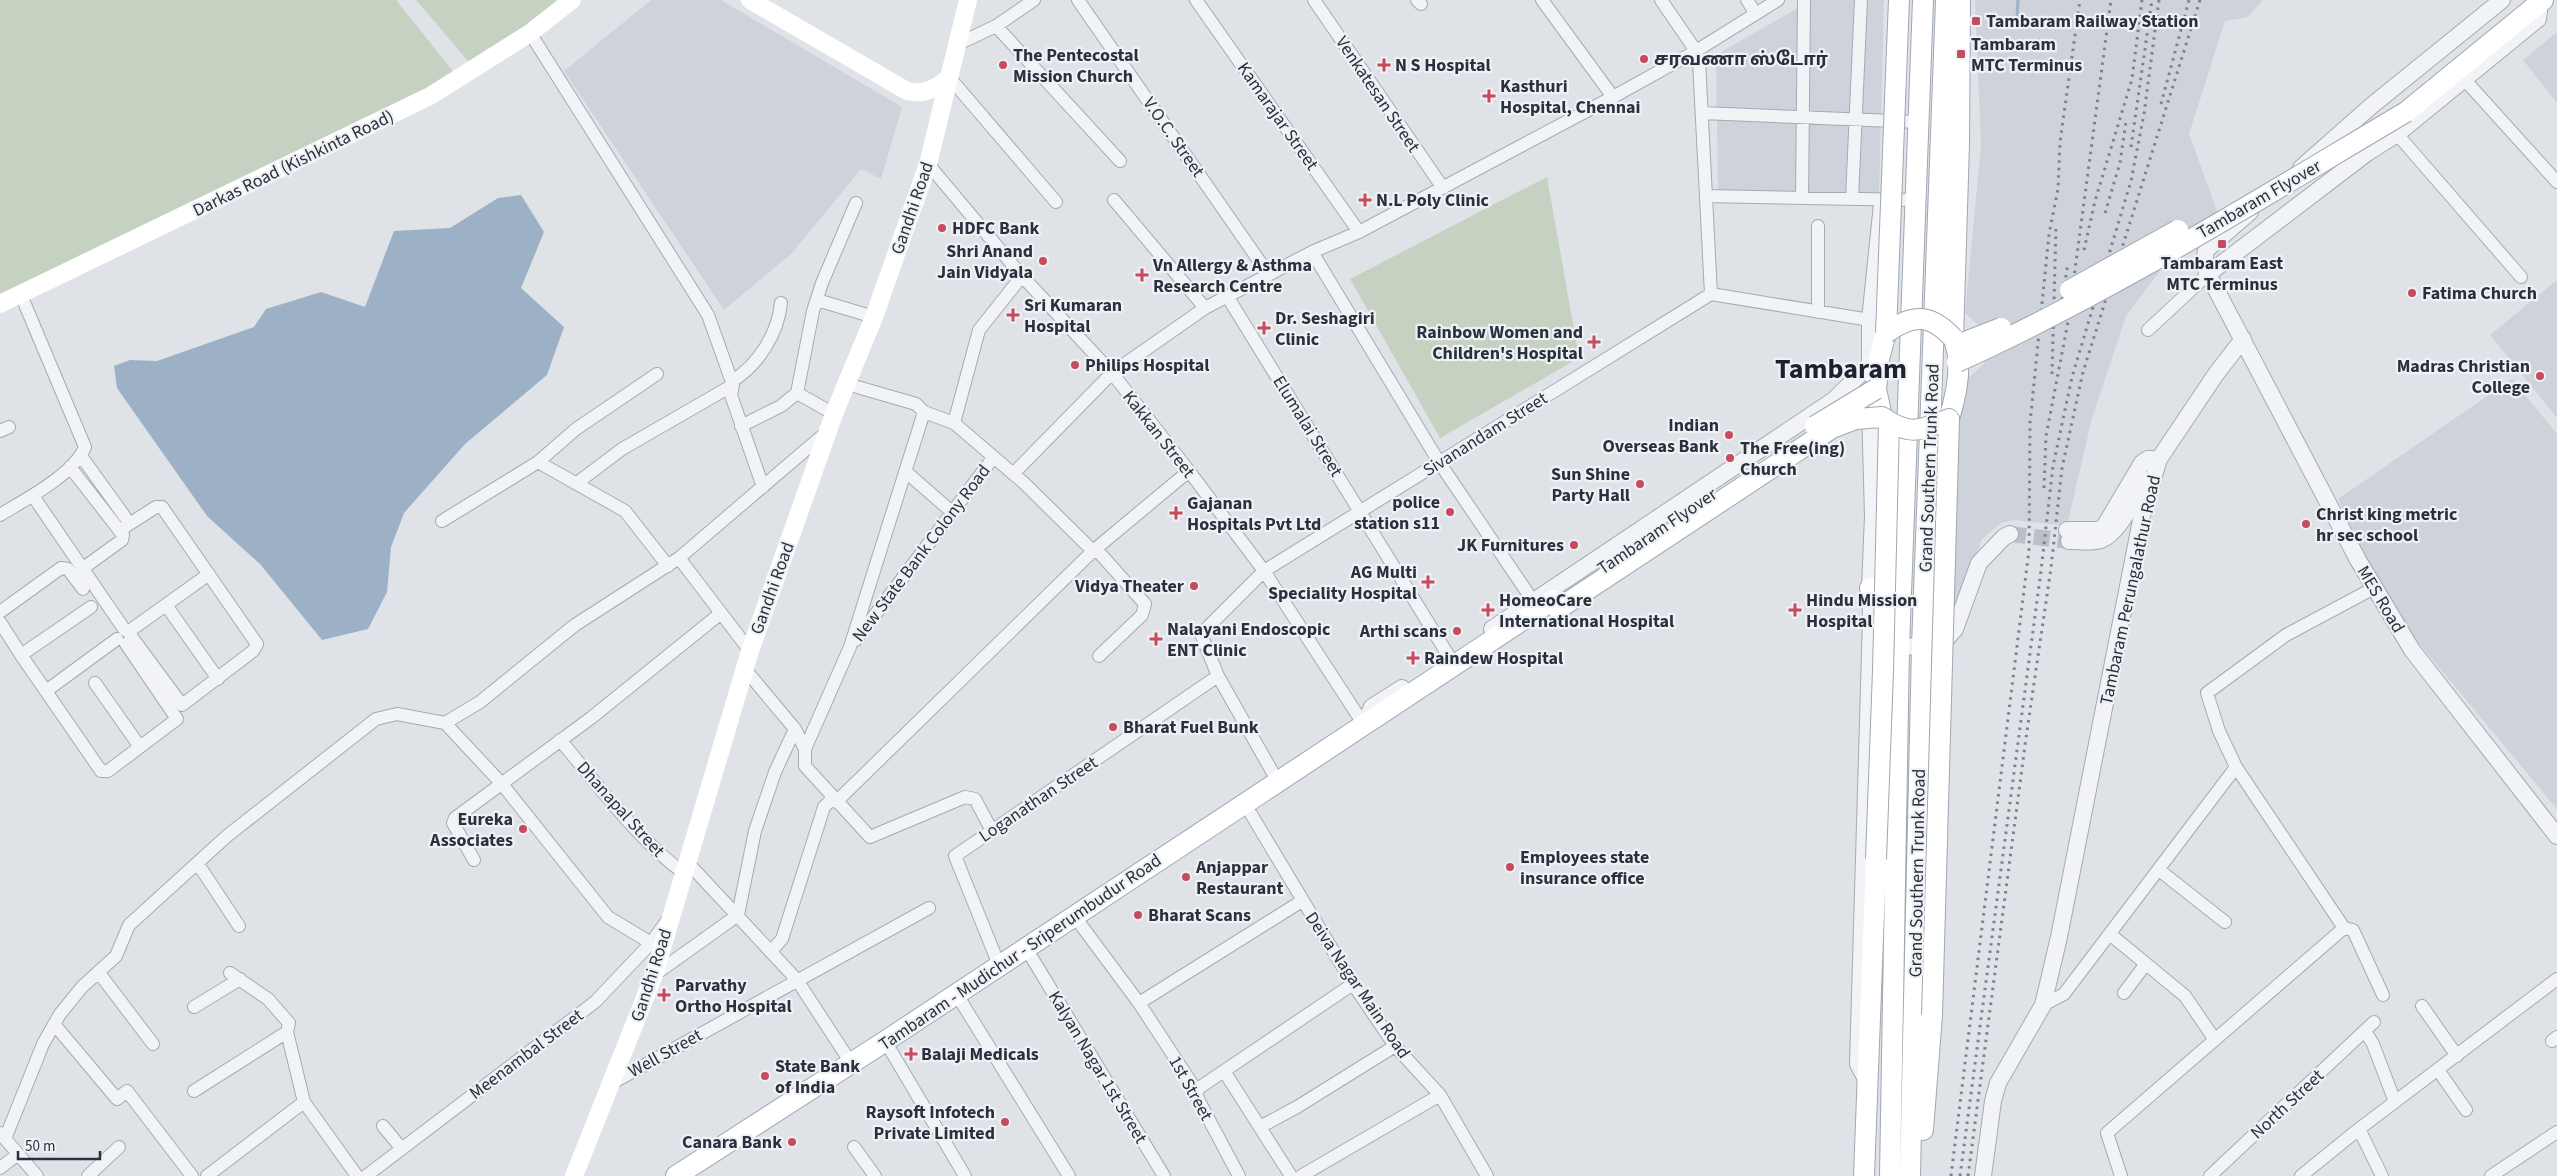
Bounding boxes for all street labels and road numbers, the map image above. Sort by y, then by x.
street label: Venkatesan Street [1329,31,1426,157]
street label: Kamarajar Street [1231,57,1324,175]
street label: V.O.C. Street [1137,92,1210,182]
street label: Darkas Road (Kishkinta Road) [188,104,398,223]
street label: Tambaram Flyover [2193,153,2327,245]
street label: Gandhi Road [885,158,940,258]
street label: Grand Southern Trunk Road [1913,363,1946,573]
street label: Elumalai Street [1267,371,1349,482]
street label: Kakkan Street [1117,385,1201,483]
street label: Sivanandam Street [1418,386,1552,483]
street label: New State Bank Colony Road [846,459,996,647]
street label: Tambaram Perungalathur Road [2094,473,2167,707]
street label: Tambaram Flyover [1592,482,1723,581]
street label: Gandhi Road [744,539,801,638]
street label: MES Road [2351,561,2410,638]
street label: Loganathan Street [974,750,1103,848]
street label: Dhanapal Street [571,756,670,863]
street label: Grand Southern Trunk Road [1903,768,1932,978]
street label: Tambaram - Mudichur - Sriperumbudur Road [874,848,1167,1057]
street label: Deiva Nagar Main Road [1299,907,1416,1064]
street label: Gandhi Road [625,925,678,1025]
street label: Kalyan Nagar 1st Street [1042,986,1153,1148]
street label: Meenambal Street [464,1003,588,1106]
street label: Well Street [624,1023,707,1084]
street label: 1st Street [1162,1051,1219,1125]
street label: North Street [2245,1064,2330,1145]

